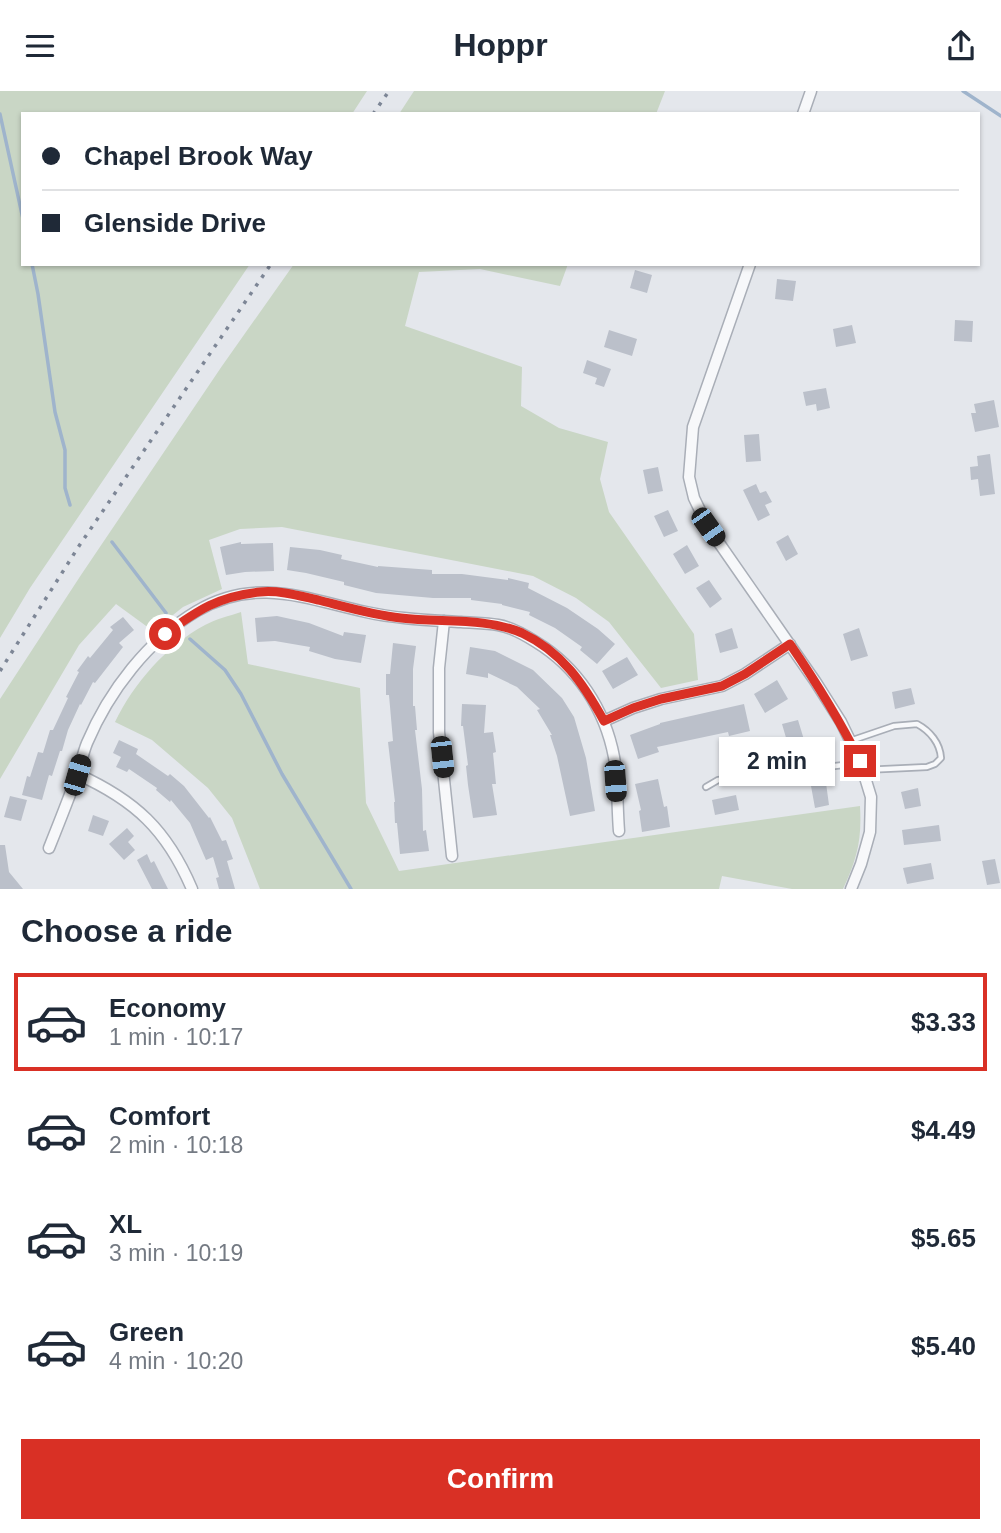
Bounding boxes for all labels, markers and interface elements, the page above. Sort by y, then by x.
icon: menu [21,27,59,65]
text: Hoppr [453,27,548,63]
icon: share [942,27,980,65]
text: Chapel Brook Way [84,141,313,171]
text: Glenside Drive [84,208,266,238]
car [688,504,729,550]
route start [149,618,181,650]
car [430,735,455,779]
callout: 2 min [720,737,836,785]
route end [844,745,876,777]
text: 2 min [747,748,807,774]
car [62,752,93,798]
car [604,759,627,803]
text: Choose a ride [21,913,233,949]
icon: car [25,991,88,1054]
text: Economy [109,993,226,1023]
text: $3.33 [911,1007,976,1037]
text: 1 min · 10:17 [109,1024,243,1050]
icon: car [25,1099,88,1162]
text: Comfort [109,1101,210,1131]
text: $4.49 [911,1115,976,1145]
text: 2 min · 10:18 [109,1132,243,1158]
icon: car [25,1207,88,1270]
text: XL [109,1209,142,1239]
text: $5.65 [911,1223,976,1253]
text: 3 min · 10:19 [109,1240,243,1266]
icon: car [25,1315,88,1378]
text: Green [109,1317,184,1347]
text: $5.40 [911,1331,976,1361]
text: 4 min · 10:20 [109,1348,243,1374]
button: Confirm [21,1439,980,1519]

